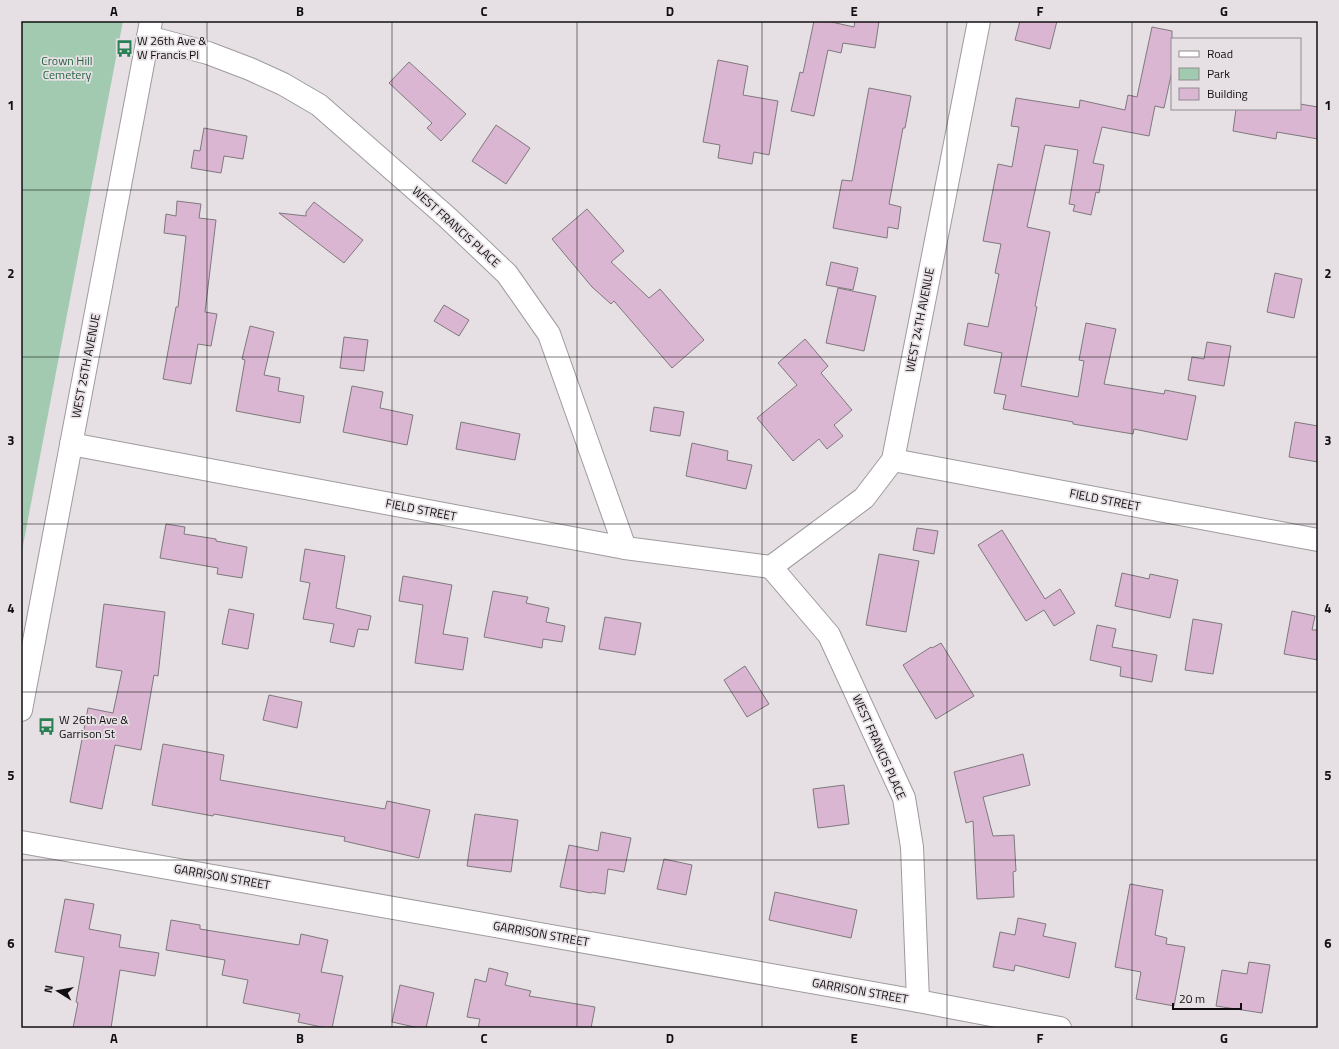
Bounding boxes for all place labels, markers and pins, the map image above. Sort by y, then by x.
place label: W 26th Ave & W Francis Pl [137,31,207,64]
bus stop icon: W 26th Ave & W Francis Pl [114,38,134,58]
place label: W 26th Ave & Garrison St [59,710,129,743]
bus stop icon: W 26th Ave & Garrison St [36,717,56,737]

